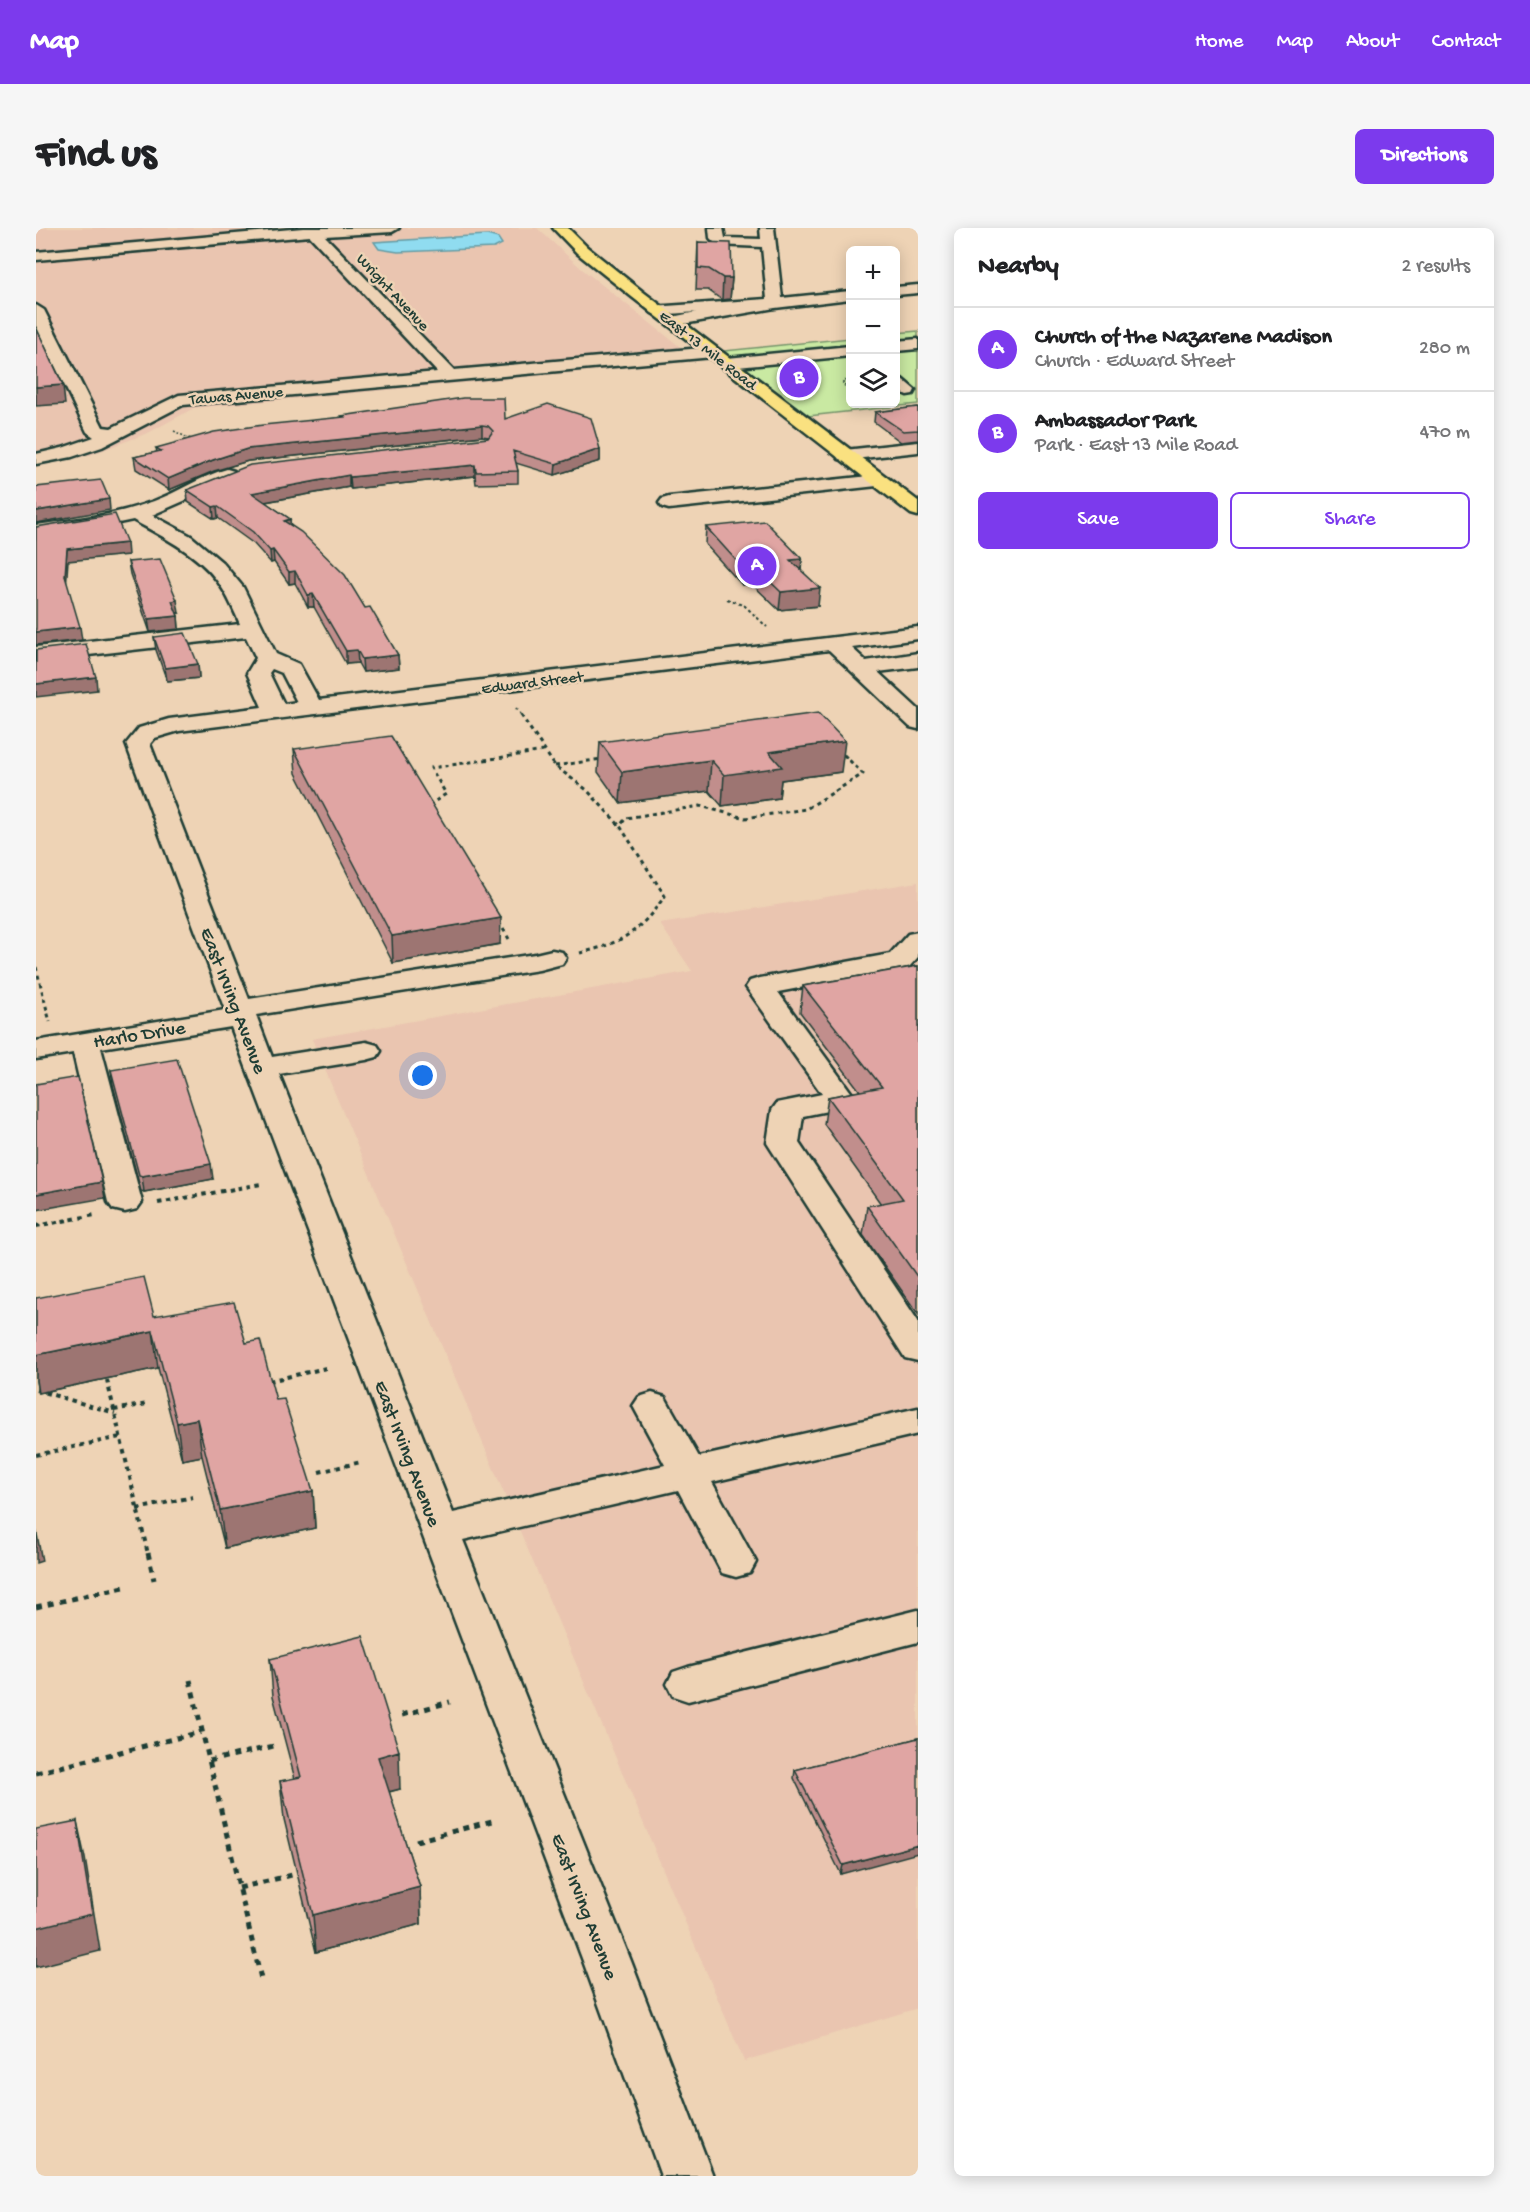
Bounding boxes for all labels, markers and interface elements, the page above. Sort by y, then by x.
text: Map [30,26,79,59]
text: Home [1195,30,1243,55]
text: Map [1276,30,1313,55]
text: About [1346,30,1399,55]
text: Contact [1432,30,1500,55]
button: Directions [1355,129,1494,184]
text: Find us [36,132,156,181]
map controls [846,246,900,408]
button: + [846,246,900,300]
street label: Wright Avenue [351,251,433,337]
text: Nearby [978,252,1059,283]
text: 2 results [1401,256,1470,279]
button: − [846,300,900,354]
street label: East 13 Mile Road [654,308,761,397]
text: Church of the Nazarene Madison [1035,325,1332,351]
text: A [992,338,1003,361]
text: 280 m [1419,338,1470,361]
text: Church · Edward Street [1035,351,1234,374]
button: layers [846,354,900,408]
pin: B [780,356,819,400]
street label: Tawas Avenue [188,384,285,411]
text: Ambassador Park [1035,409,1195,435]
text: B [992,422,1003,445]
text: 470 m [1420,422,1470,445]
text: Park · East 13 Mile Road [1035,435,1237,458]
button: Save [978,492,1218,549]
button: Share [1230,492,1470,549]
pin: A [738,544,776,588]
street label: Edward Street [481,669,586,700]
street label: East Irving Avenue [193,925,270,1078]
street label: Harlo Drive [92,1018,188,1055]
your location [408,1061,437,1090]
street label: East Irving Avenue [367,1378,444,1531]
street label: East Irving Avenue [544,1831,621,1984]

